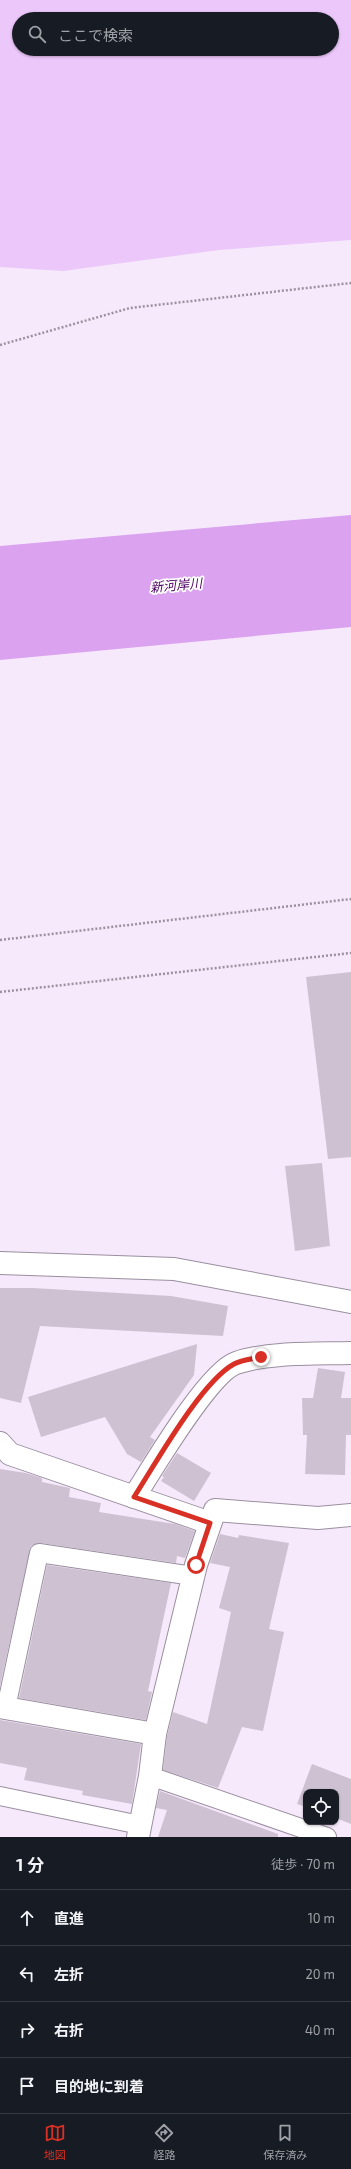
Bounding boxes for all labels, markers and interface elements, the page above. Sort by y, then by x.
search box [12,12,339,56]
icon: search [26,23,48,45]
text: ここで検索 [58,26,133,44]
water label: 新河岸川 [149,575,205,595]
route end [252,1348,270,1366]
route start [187,1556,205,1574]
map controls [303,1789,339,1825]
button: locate [303,1789,339,1825]
text: 1 分 [16,1854,44,1874]
text: 徒歩 · 70 m [271,1856,335,1872]
icon: ahead [16,1907,38,1929]
text: 直進 [54,1909,84,1927]
text: 10 m [308,1910,335,1926]
icon: left [16,1963,38,1985]
text: 左折 [54,1965,84,1983]
text: 20 m [306,1966,335,1982]
icon: right [16,2019,38,2041]
text: 右折 [54,2021,84,2039]
text: 40 m [305,2022,335,2038]
icon: arrive [16,2075,38,2097]
text: 目的地に到着 [54,2077,144,2095]
tab: 地図 [44,2122,66,2162]
tab: 経路 [153,2122,175,2162]
tab: 保存済み [263,2122,307,2162]

